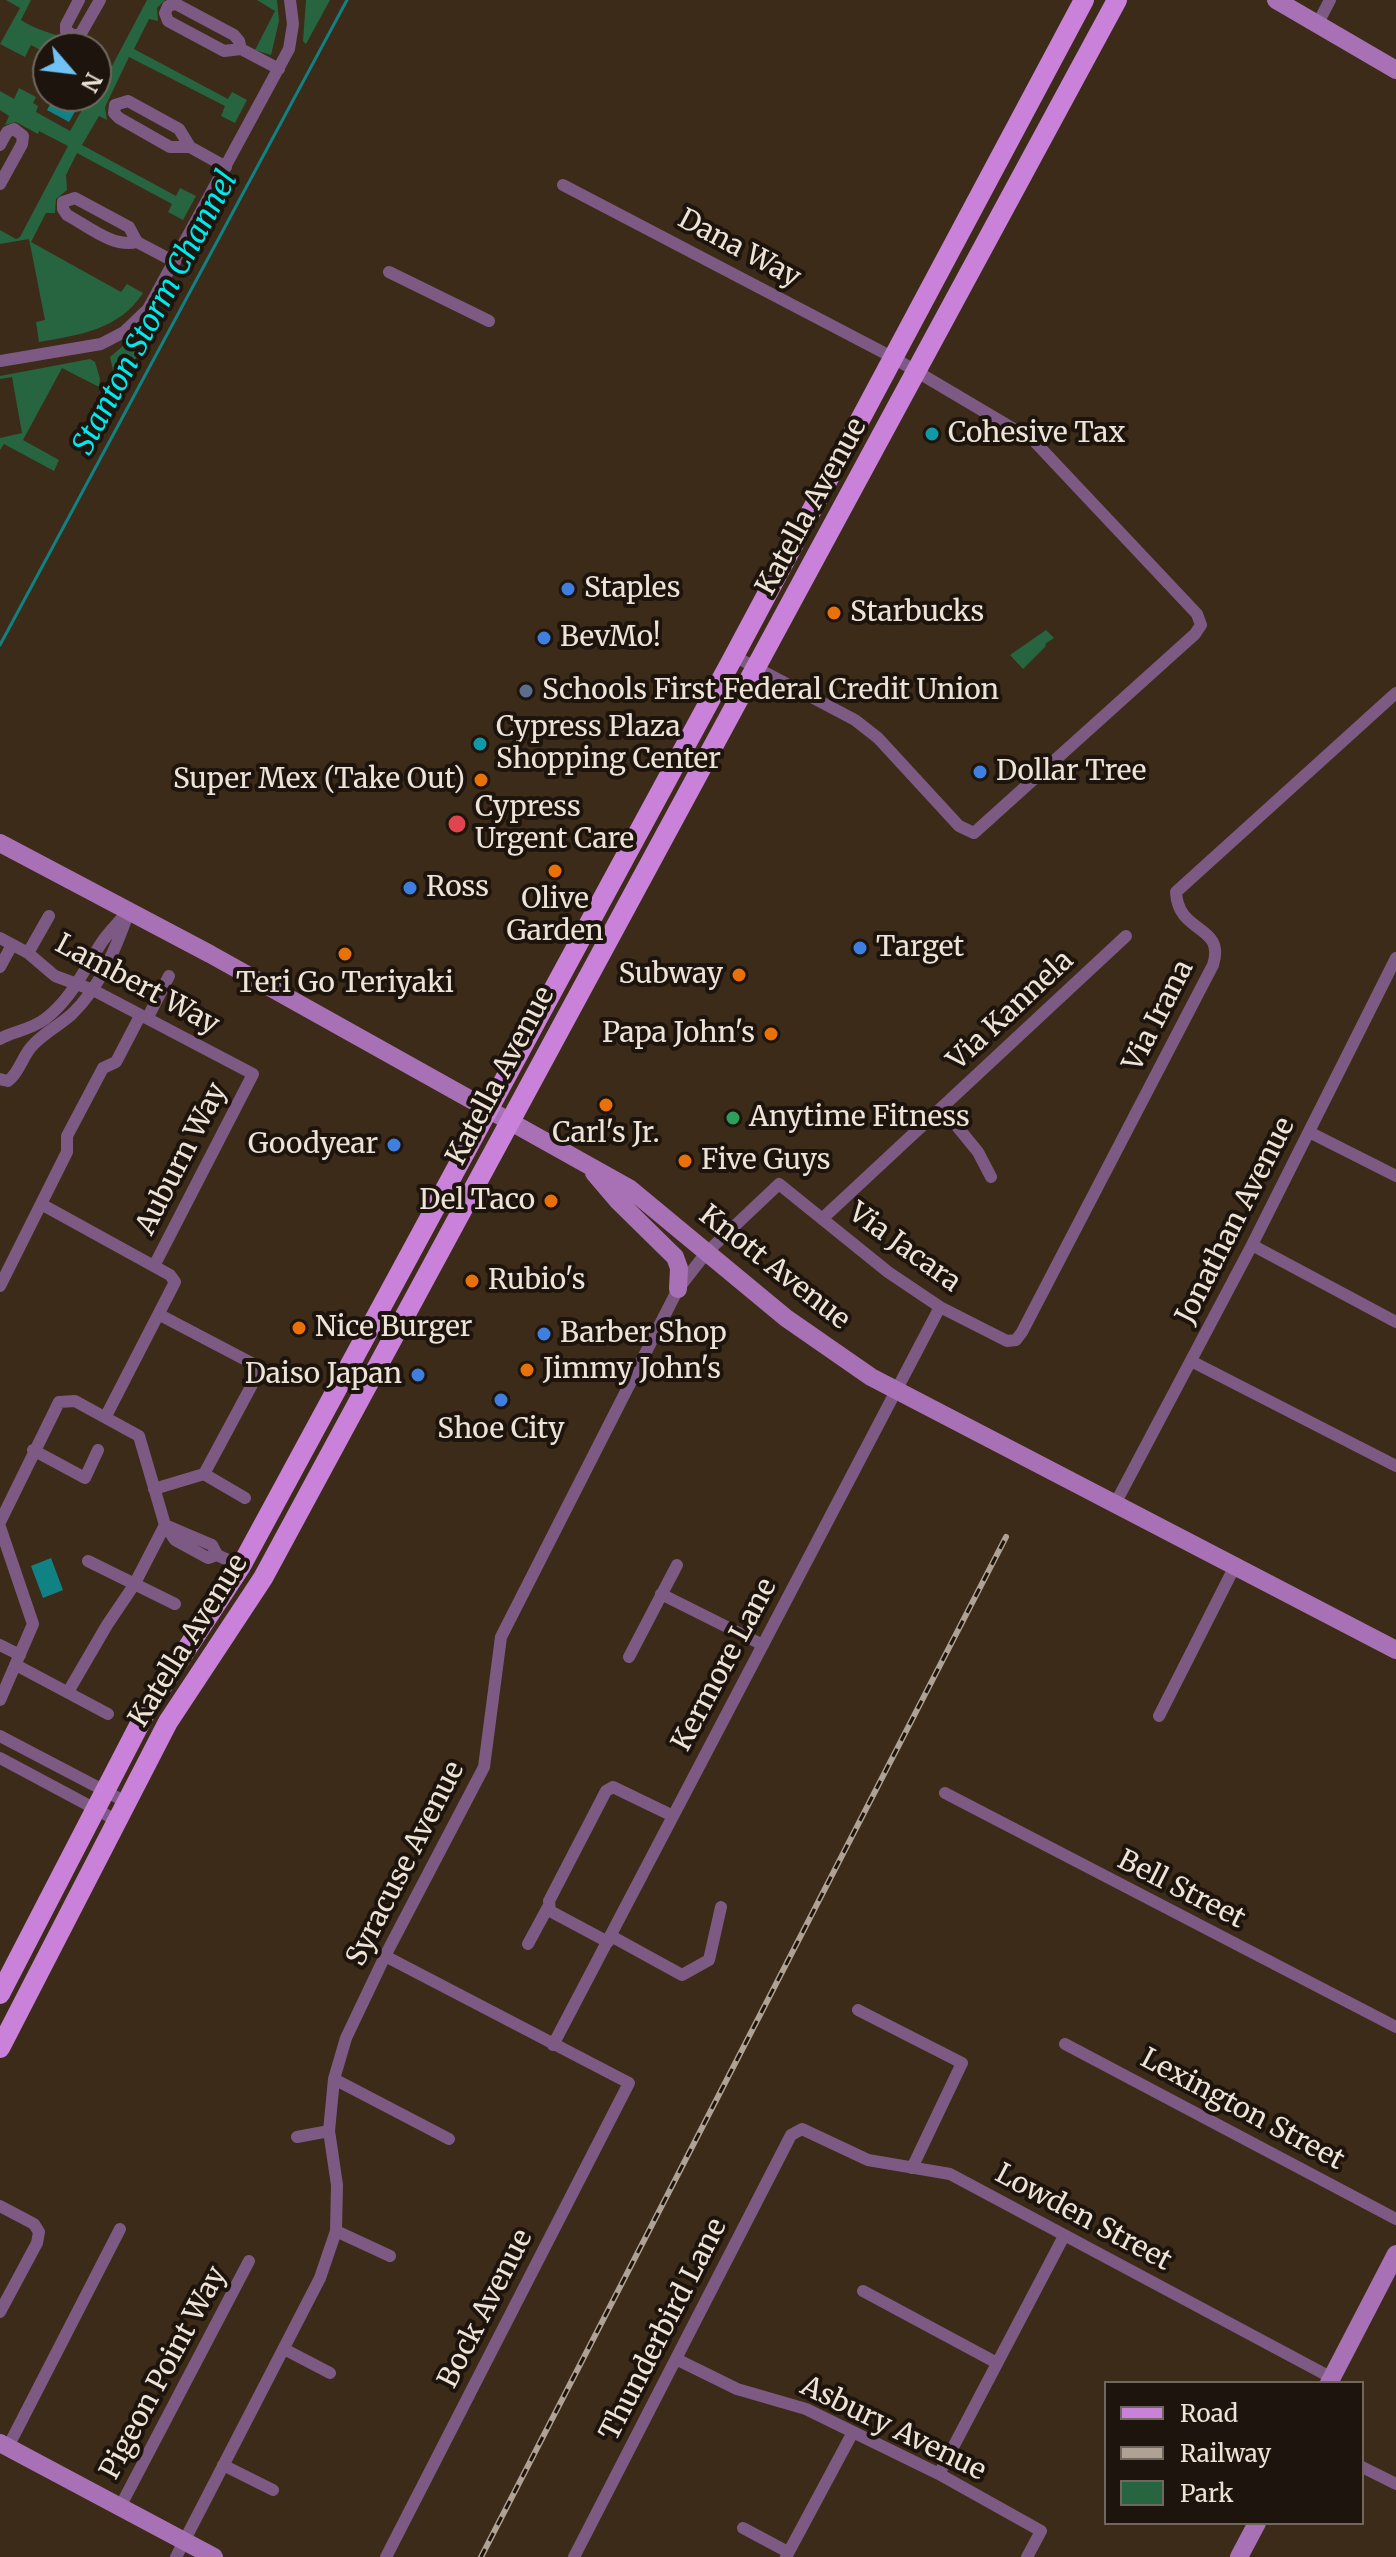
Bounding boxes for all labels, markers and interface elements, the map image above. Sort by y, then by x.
north arrow [32,32,112,112]
text: N [75,68,108,97]
water label: Stanton Storm Channel [66,165,246,461]
street label: Dana Way [672,203,806,295]
street label: Katella Avenue [750,413,874,601]
place label: Cohesive Tax [948,417,1125,451]
marker: Cohesive Tax [923,425,941,443]
place label: Staples [584,572,680,606]
marker: Staples [559,580,577,598]
place label: Starbucks [850,596,984,630]
marker: Starbucks [825,604,843,622]
place label: BevMo! [560,621,661,655]
marker: BevMo! [535,629,553,647]
place label: Schools First Federal Credit Union [542,674,999,708]
marker: Schools First Federal Credit Union [517,682,535,700]
place label: Cypress Plaza Shopping Center [496,711,721,777]
marker: Cypress Plaza Shopping Center [471,735,489,753]
place label: Dollar Tree [996,755,1146,789]
place label: Super Mex (Take Out) [173,763,465,797]
marker: Dollar Tree [971,763,989,781]
marker: Super Mex (Take Out) [472,771,490,789]
place label: Cypress Urgent Care [475,791,634,857]
marker: Cypress Urgent Care [446,813,468,835]
marker: Olive Garden [546,862,564,880]
place label: Ross [426,871,489,905]
marker: Ross [401,879,419,897]
place label: Olive Garden [506,883,604,949]
street label: Lambert Way [49,928,225,1042]
place label: Target [876,931,964,965]
marker: Target [851,939,869,957]
street label: Via Kannela [941,944,1081,1078]
marker: Teri Go Teriyaki [336,945,354,963]
street label: Via Irana [1117,955,1201,1077]
place label: Subway [618,958,723,992]
marker: Subway [730,966,748,984]
place label: Teri Go Teriyaki [236,967,454,1001]
street label: Katella Avenue [440,981,562,1171]
place label: Papa John's [602,1017,755,1051]
marker: Papa John's [762,1025,780,1043]
street label: Auburn Way [129,1077,235,1241]
marker: Carl's Jr. [597,1096,615,1114]
place label: Anytime Fitness [749,1101,970,1135]
marker: Anytime Fitness [724,1109,742,1127]
street label: Jonathan Avenue [1170,1112,1302,1330]
place label: Carl's Jr. [552,1117,660,1151]
place label: Goodyear [248,1128,378,1162]
marker: Goodyear [385,1136,403,1154]
place label: Five Guys [701,1144,831,1178]
marker: Five Guys [676,1152,694,1170]
place label: Del Taco [419,1184,535,1218]
marker: Del Taco [542,1192,560,1210]
street label: Via Jacara [841,1196,967,1300]
street label: Knott Avenue [692,1199,856,1337]
place label: Rubio's [488,1264,585,1298]
marker: Rubio's [463,1272,481,1290]
place label: Nice Burger [315,1311,472,1345]
place label: Barber Shop [560,1317,727,1351]
marker: Nice Burger [290,1319,308,1337]
marker: Barber Shop [535,1325,553,1343]
place label: Jimmy John's [543,1353,721,1387]
place label: Daiso Japan [245,1358,402,1392]
marker: Jimmy John's [518,1361,536,1379]
marker: Daiso Japan [409,1366,427,1384]
marker: Shoe City [492,1391,510,1409]
place label: Shoe City [437,1413,565,1447]
street label: Katella Avenue [123,1549,255,1733]
street label: Kermore Lane [666,1573,784,1757]
street label: Syracuse Avenue [340,1756,472,1972]
street label: Bell Street [1112,1844,1250,1936]
street label: Lexington Street [1134,2042,1350,2178]
street label: Lowden Street [989,2158,1177,2278]
street label: Thunderbird Lane [593,2213,735,2447]
street label: Bock Avenue [432,2224,540,2394]
street label: Pigeon Point Way [94,2261,234,2485]
street label: Asbury Avenue [795,2370,991,2488]
legend [1104,2381,1364,2525]
text: Road [1180,2398,1238,2429]
text: Railway [1180,2438,1271,2469]
text: Park [1180,2478,1233,2509]

